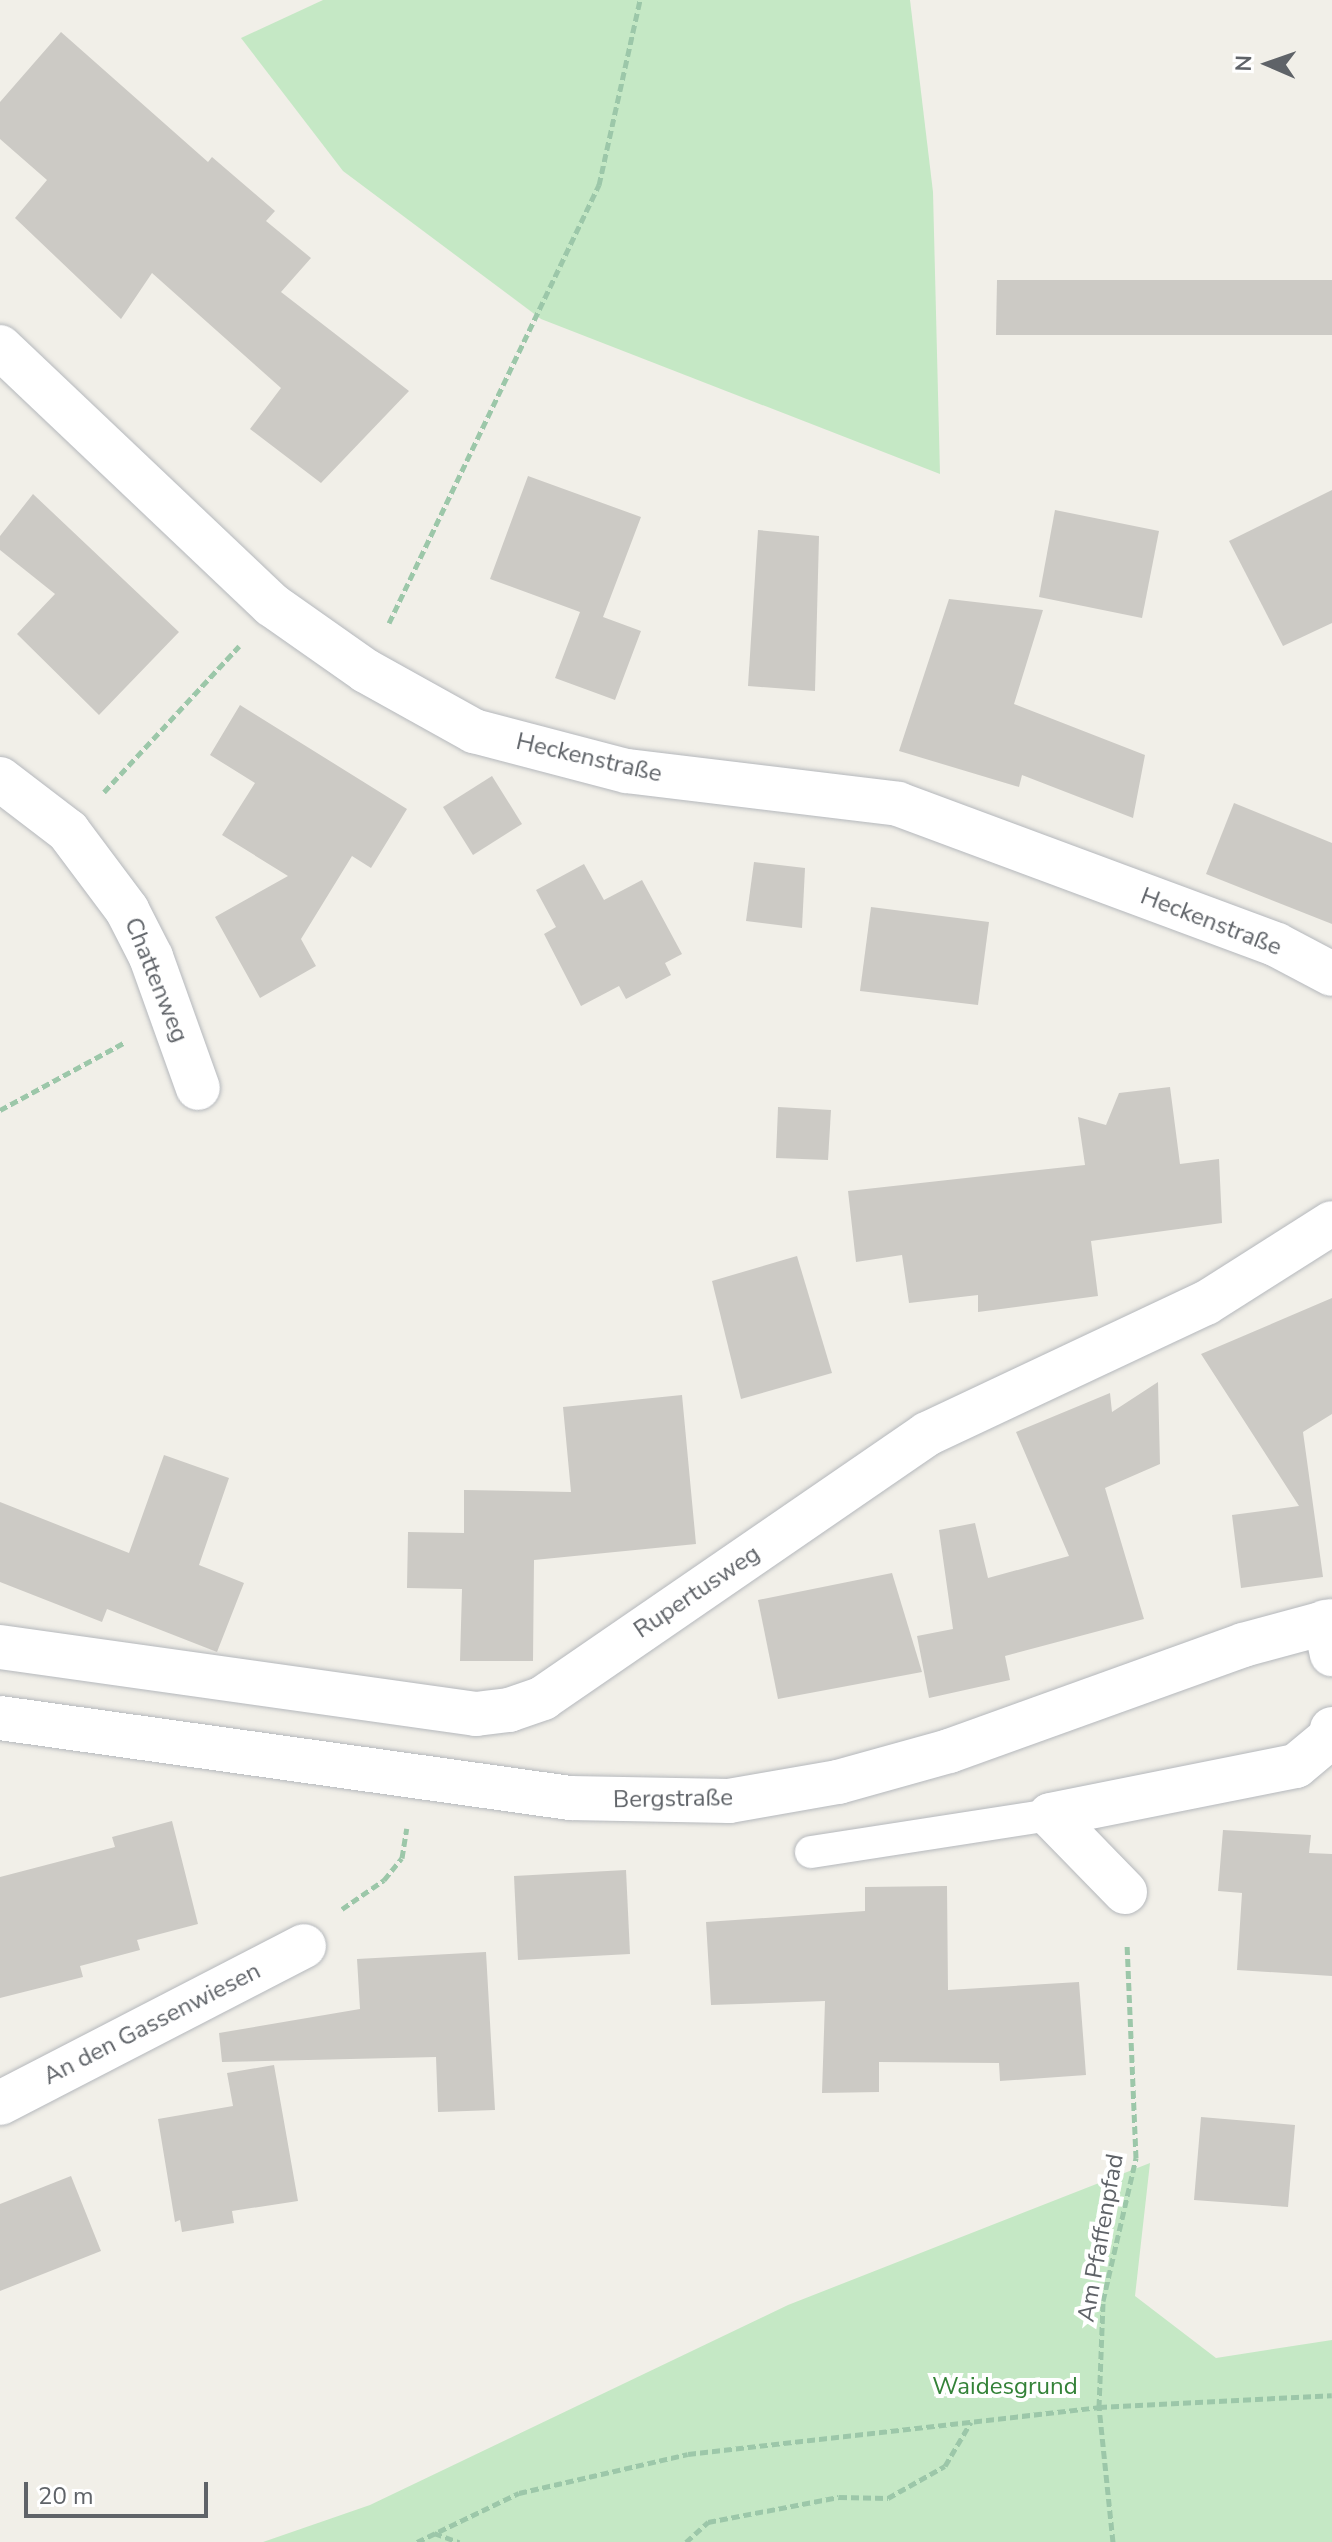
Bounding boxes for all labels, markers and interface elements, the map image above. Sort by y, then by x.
north arrow [1228,24,1308,104]
text: N [1229,54,1259,72]
street label: Heckenstraße [513,727,665,789]
street label: Heckenstraße [1136,882,1286,962]
street label: Chattenweg [118,913,194,1047]
street label: Rupertusweg [629,1539,765,1645]
street label: Bergstraße [613,1784,733,1814]
street label: An den Gassenwiesen [39,1957,265,2091]
street label: Am Pfaffenpfad [1072,2152,1130,2324]
park label: Waidesgrund [932,2373,1078,2401]
scale bar [28,2466,212,2516]
text: 20 m [38,2480,94,2512]

